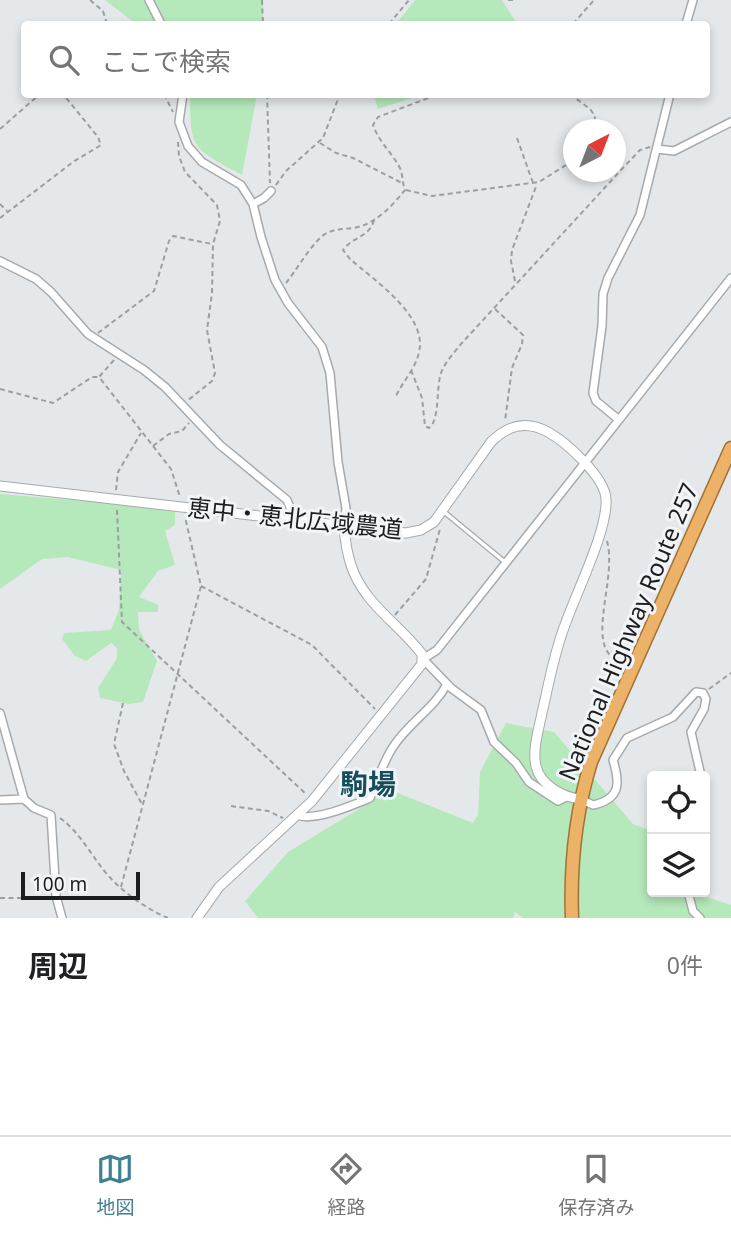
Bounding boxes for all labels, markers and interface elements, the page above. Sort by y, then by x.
search box [21,21,710,98]
icon: search [45,41,83,79]
text: ここで検索 [101,43,231,79]
north arrow [563,119,626,182]
street label: National Highway Route 257 [550,478,705,785]
street label: 恵中・恵北広域農道 [186,490,404,545]
district label: 駒場 [340,764,396,802]
map controls [647,771,710,897]
button: locate [647,771,710,834]
button: layers [647,834,710,897]
scale bar [21,869,140,901]
text: 100 m [32,871,87,897]
text: 周辺 [28,945,88,986]
text: 0件 [667,949,703,981]
tab: 地図 [96,1150,135,1220]
tab: 経路 [327,1150,366,1220]
tab: 保存済み [558,1150,635,1220]

